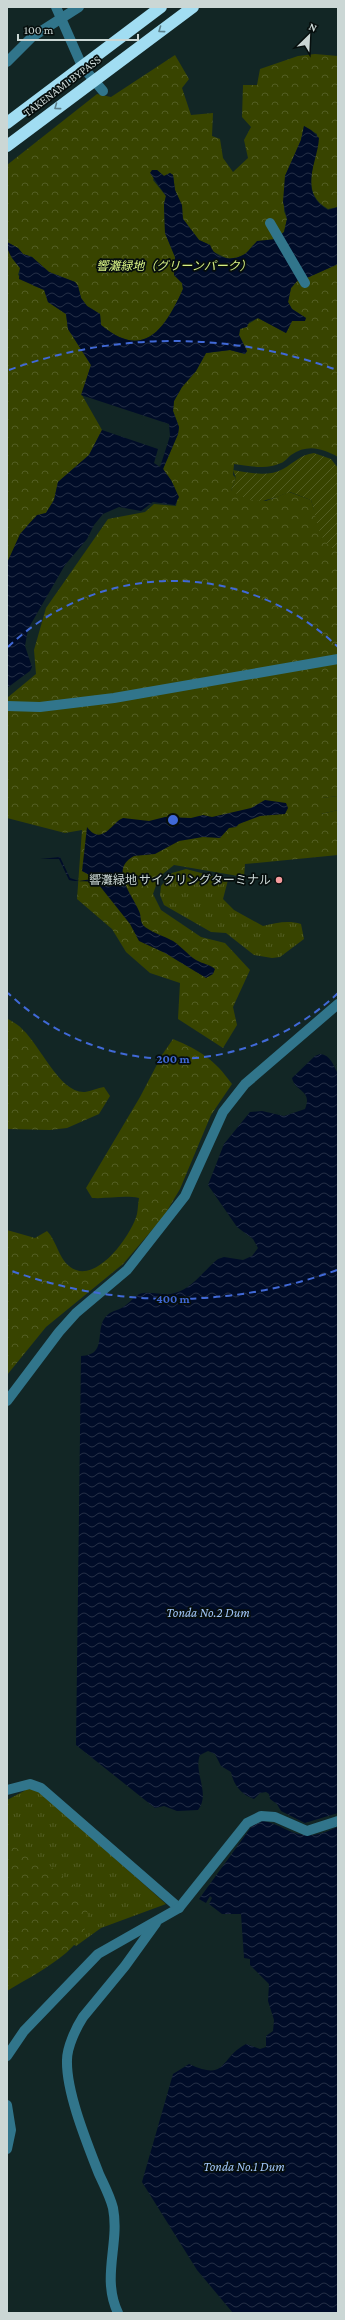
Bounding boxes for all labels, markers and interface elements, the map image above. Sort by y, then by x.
scale bar [18,16,138,42]
north arrow [289,16,329,56]
text: N [307,20,319,34]
text: 100 m [24,23,54,37]
one-way arrow [159,25,166,32]
street label: TAKENAMI BYPASS [21,52,104,120]
one-way arrow [54,102,61,109]
park label: 響灘緑地（グリーンパーク） [96,259,252,273]
centre of rings [166,813,180,827]
place label: 響灘緑地 サイクリングターミナル [89,873,271,887]
marker: 響灘緑地 サイクリングターミナル [274,875,284,885]
text: 200 m [156,1052,190,1066]
text: 400 m [156,1292,191,1306]
water label: Tonda No.2 Dum [166,1605,250,1620]
water label: Tonda No.1 Dum [203,2159,285,2174]

